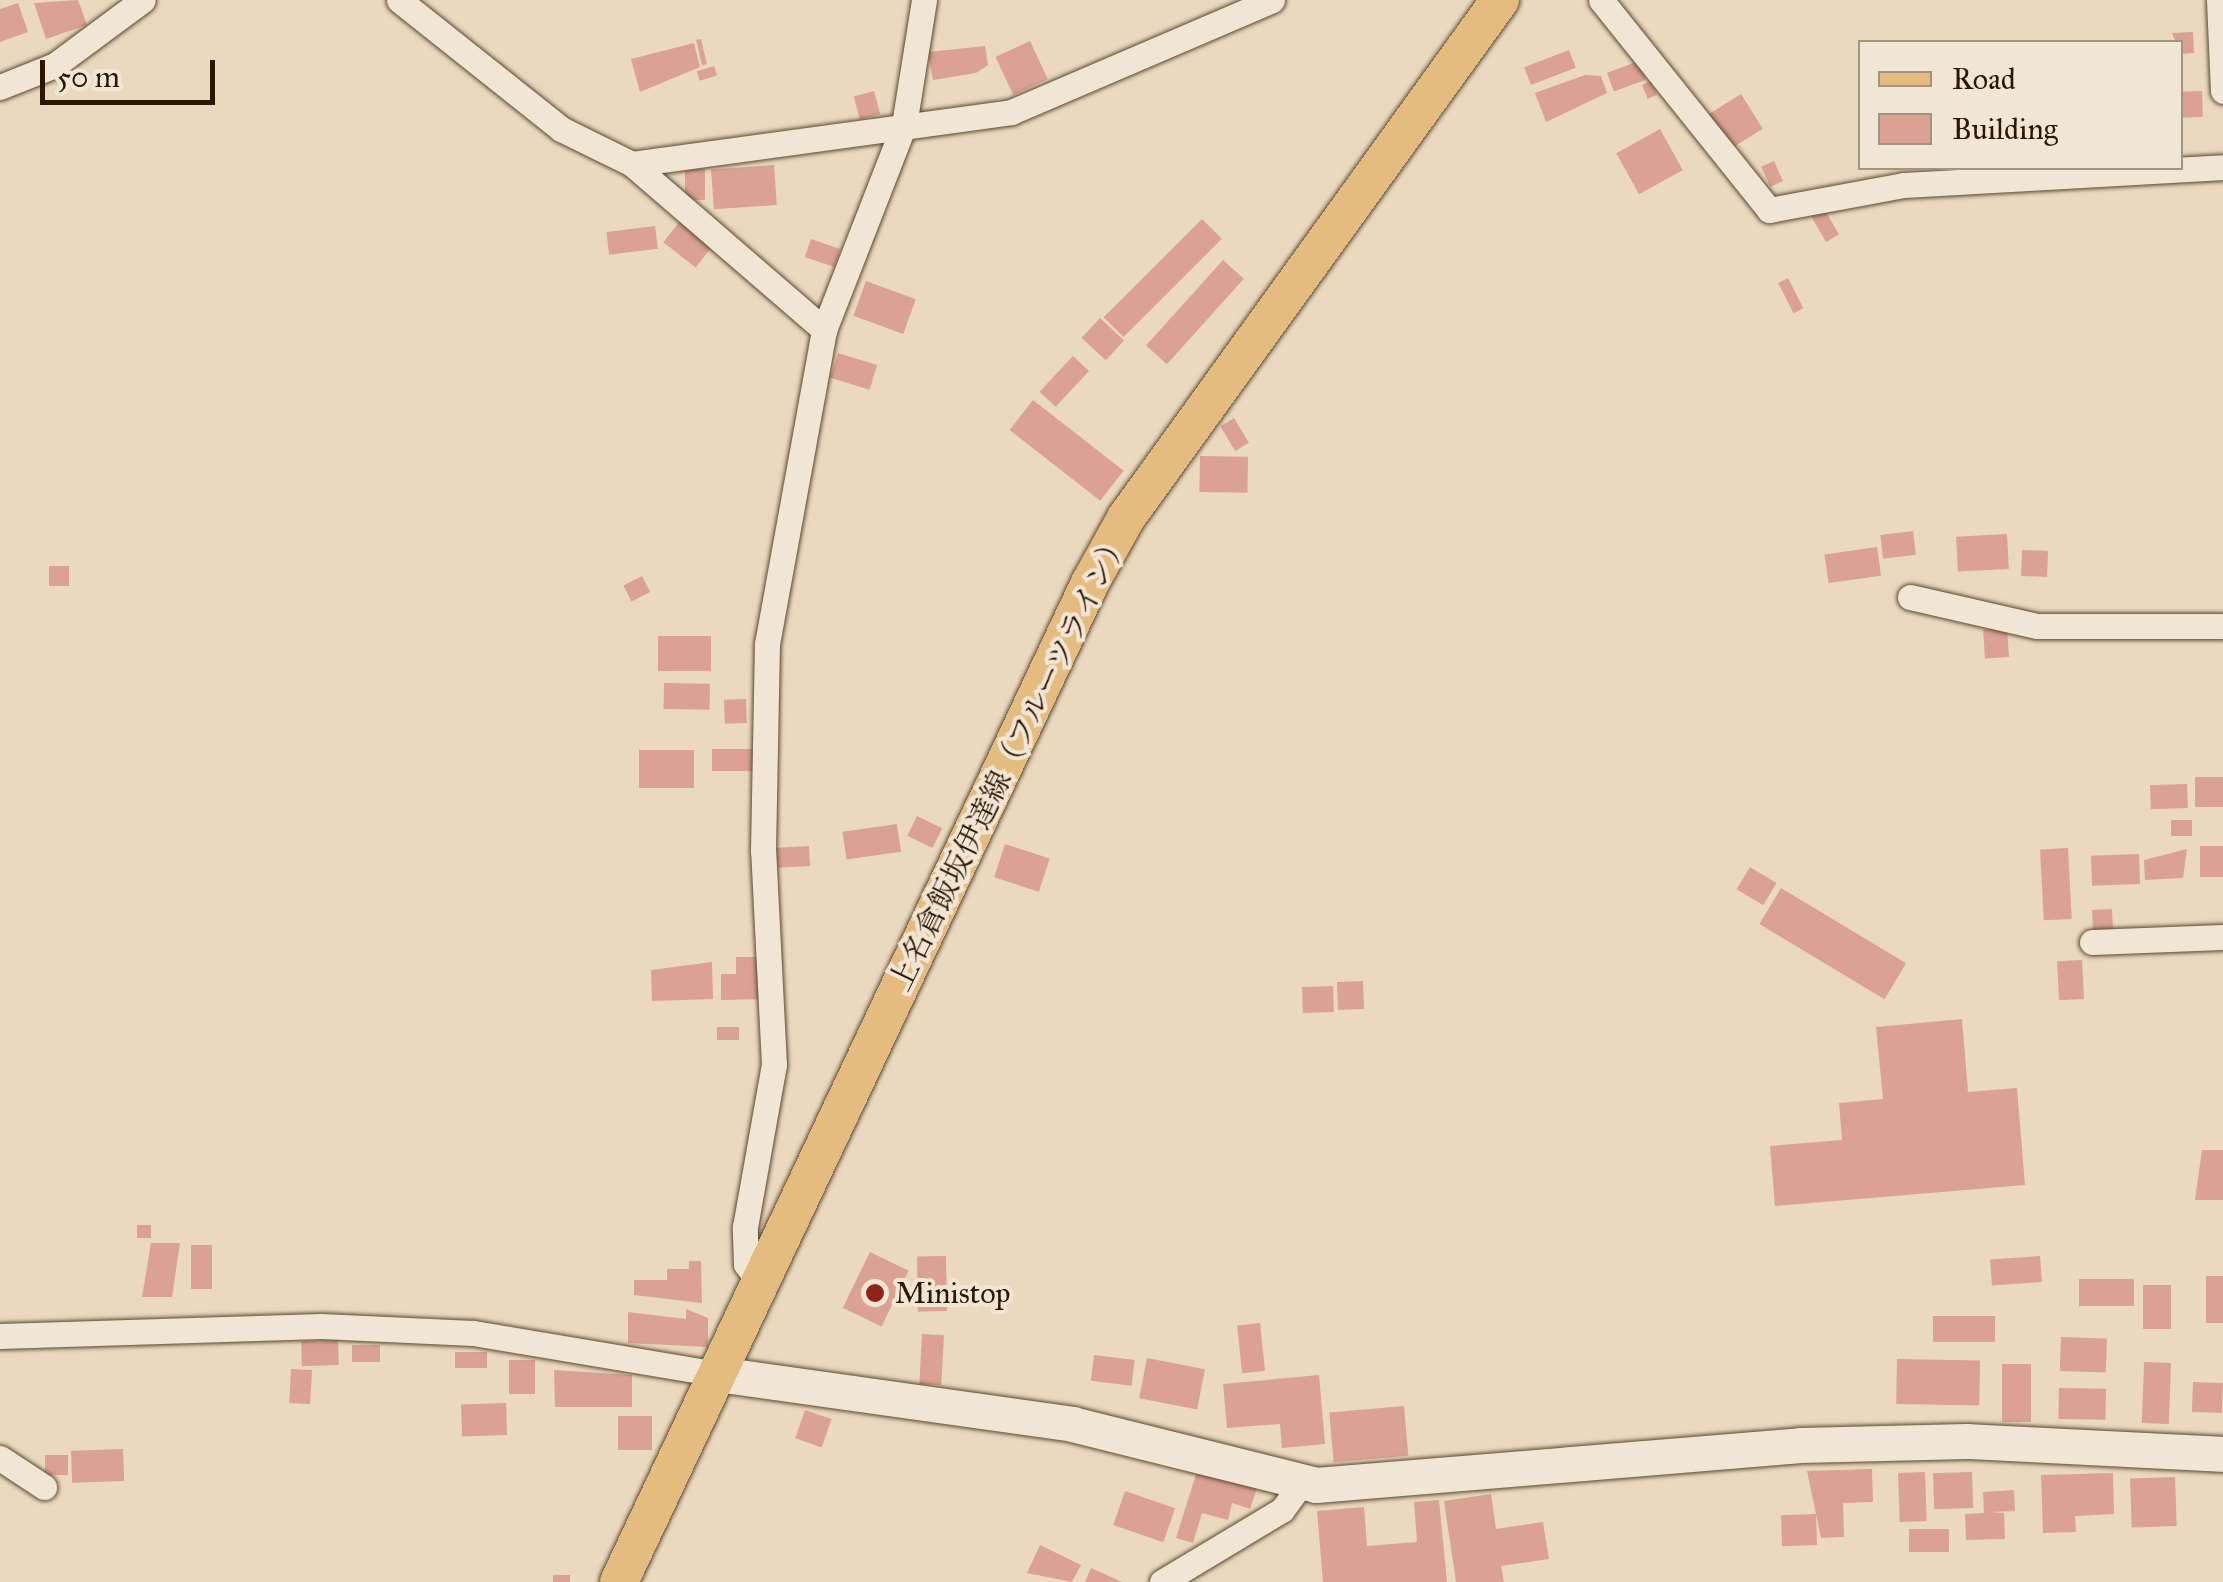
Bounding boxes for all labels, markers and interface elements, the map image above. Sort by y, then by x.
scale bar [45,40,220,102]
legend [1858,40,2183,170]
text: 50 m [57,59,120,95]
text: Road [1952,61,2016,97]
text: Building [1952,111,2058,147]
street label: 上名倉飯坂伊達線（フルーツライン） [881,524,1137,998]
place label: Ministop [895,1275,1011,1311]
marker: Ministop [864,1282,886,1304]

